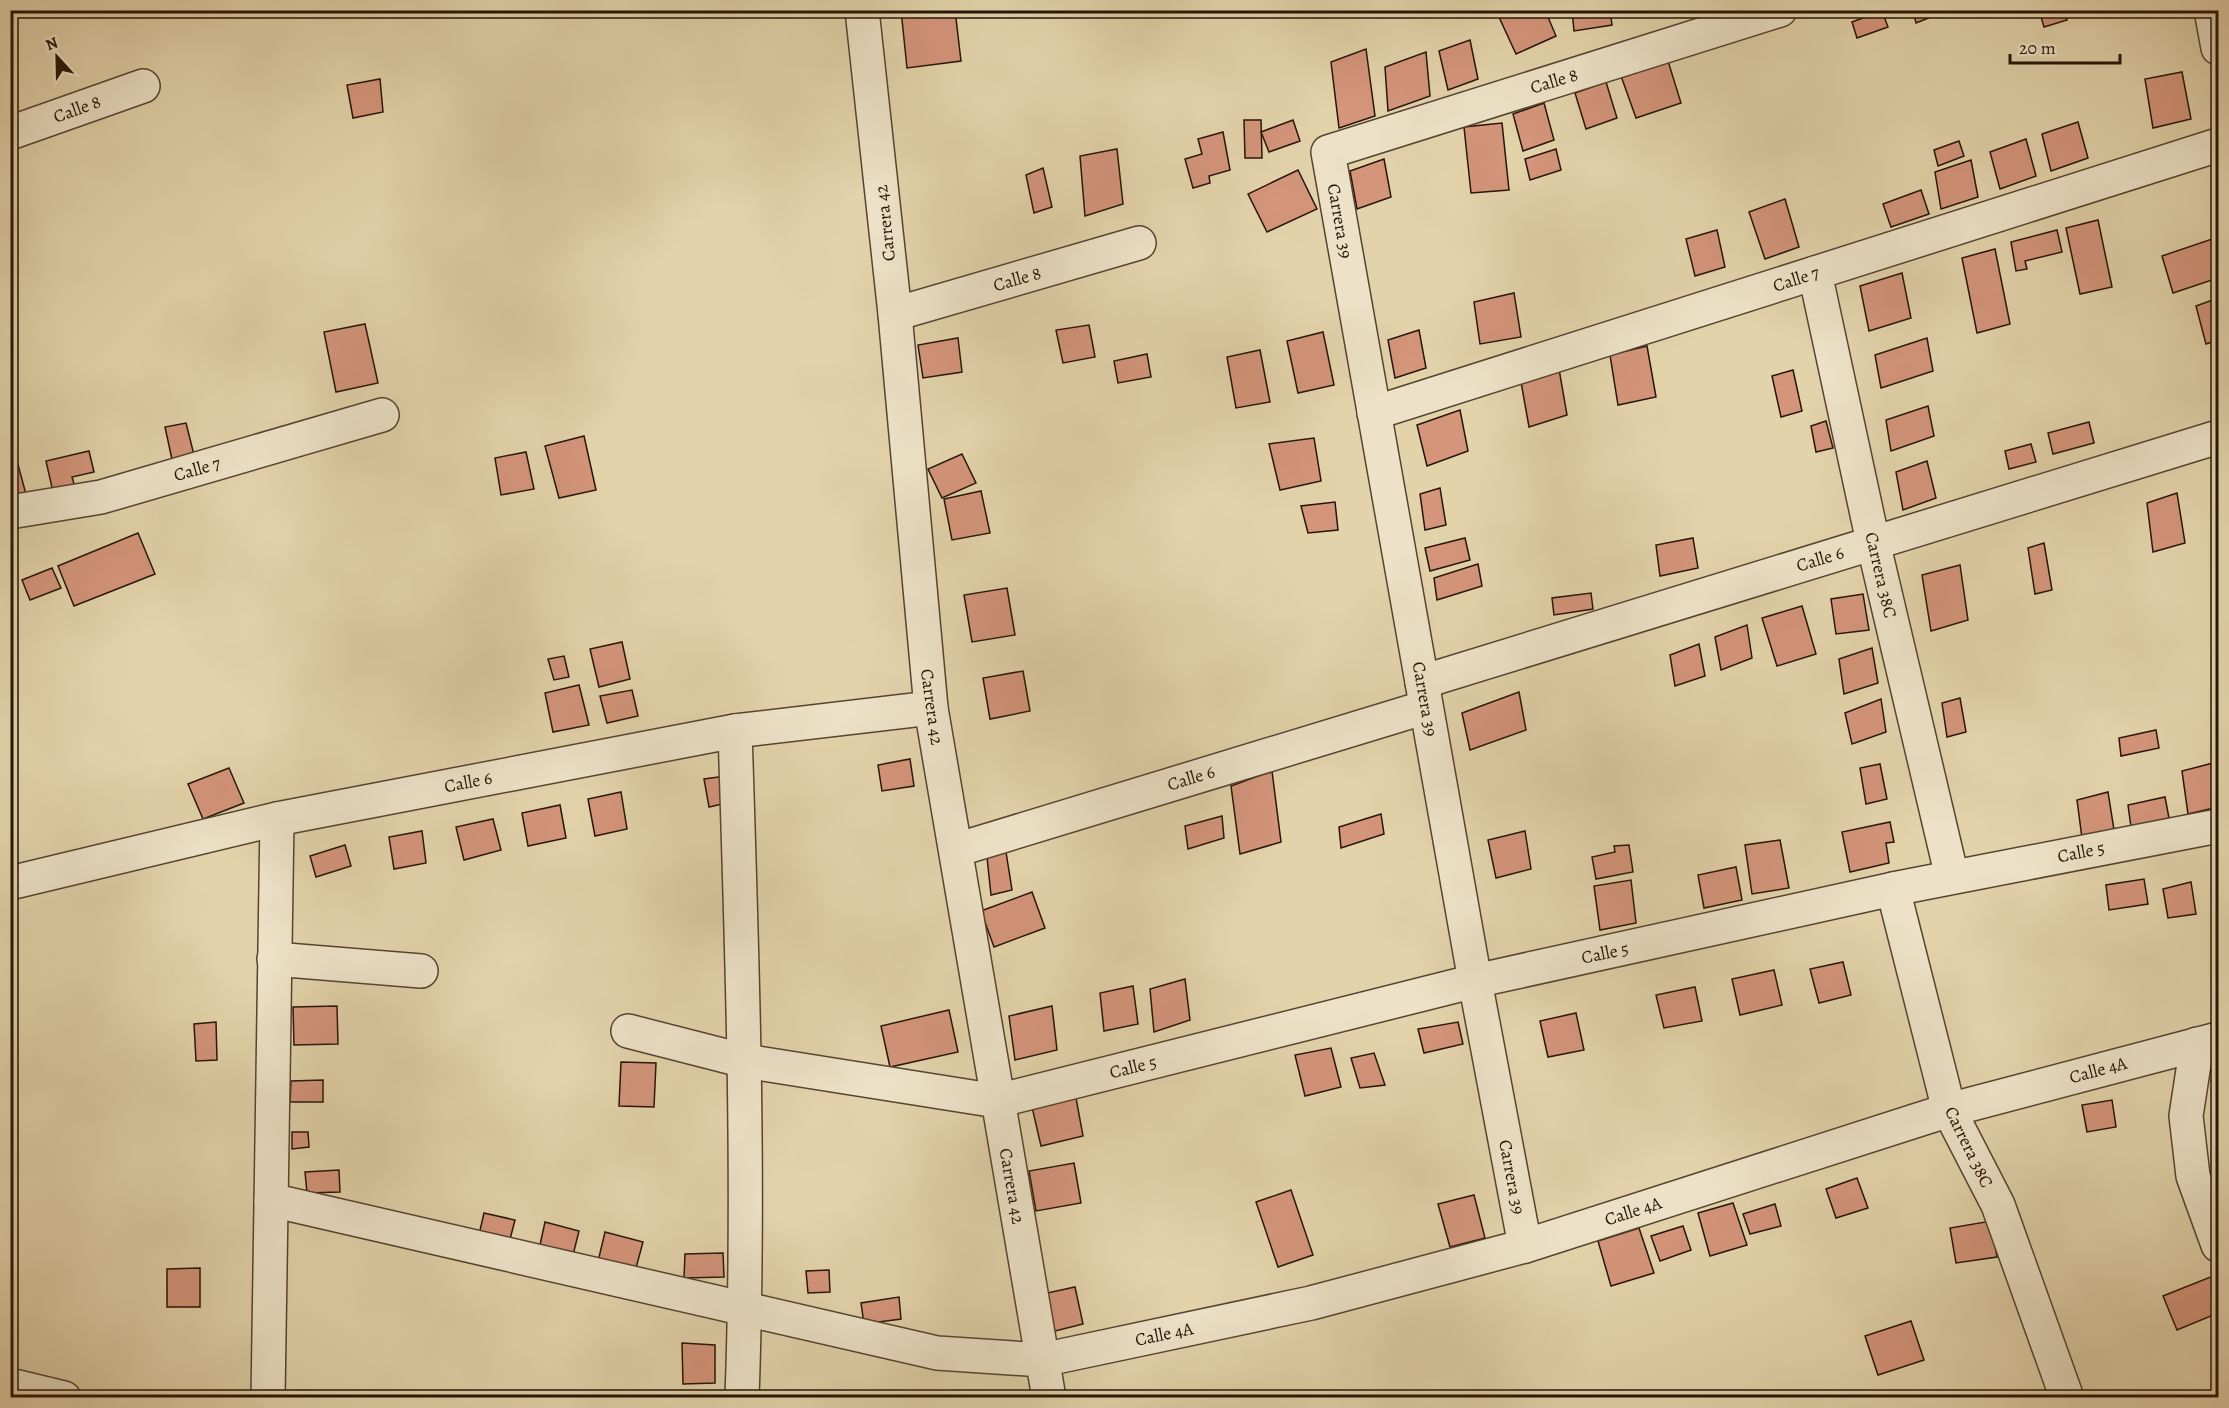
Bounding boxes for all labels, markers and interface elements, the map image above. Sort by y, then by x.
north arrow [27,27,87,87]
scale bar [2010,27,2120,65]
text: N [42,32,62,56]
text: 20 m [2019,36,2056,60]
street label: Calle 8 [1527,62,1581,100]
street label: Calle 8 [50,89,104,129]
street label: Carrera 39 [1322,182,1358,260]
street label: Carrera 42 [869,183,901,262]
street label: Calle 7 [1770,260,1823,298]
street label: Calle 8 [990,261,1044,297]
street label: Calle 7 [171,451,224,487]
street label: Carrera 38C [1859,530,1903,620]
street label: Calle 6 [1793,540,1847,578]
street label: Carrera 39 [1407,660,1443,738]
street label: Carrera 42 [915,667,949,747]
street label: Calle 6 [1164,759,1218,797]
street label: Calle 6 [442,766,494,798]
street label: Calle 5 [2055,836,2107,868]
street label: Calle 5 [1579,936,1631,970]
street label: Calle 5 [1107,1050,1159,1084]
street label: Calle 4A [2067,1051,2130,1089]
street label: Carrera 38C [1939,1102,1999,1192]
street label: Carrera 39 [1493,1138,1531,1216]
street label: Carrera 42 [994,1146,1031,1226]
street label: Calle 4A [1601,1190,1665,1231]
street label: Calle 4A [1133,1316,1196,1352]

